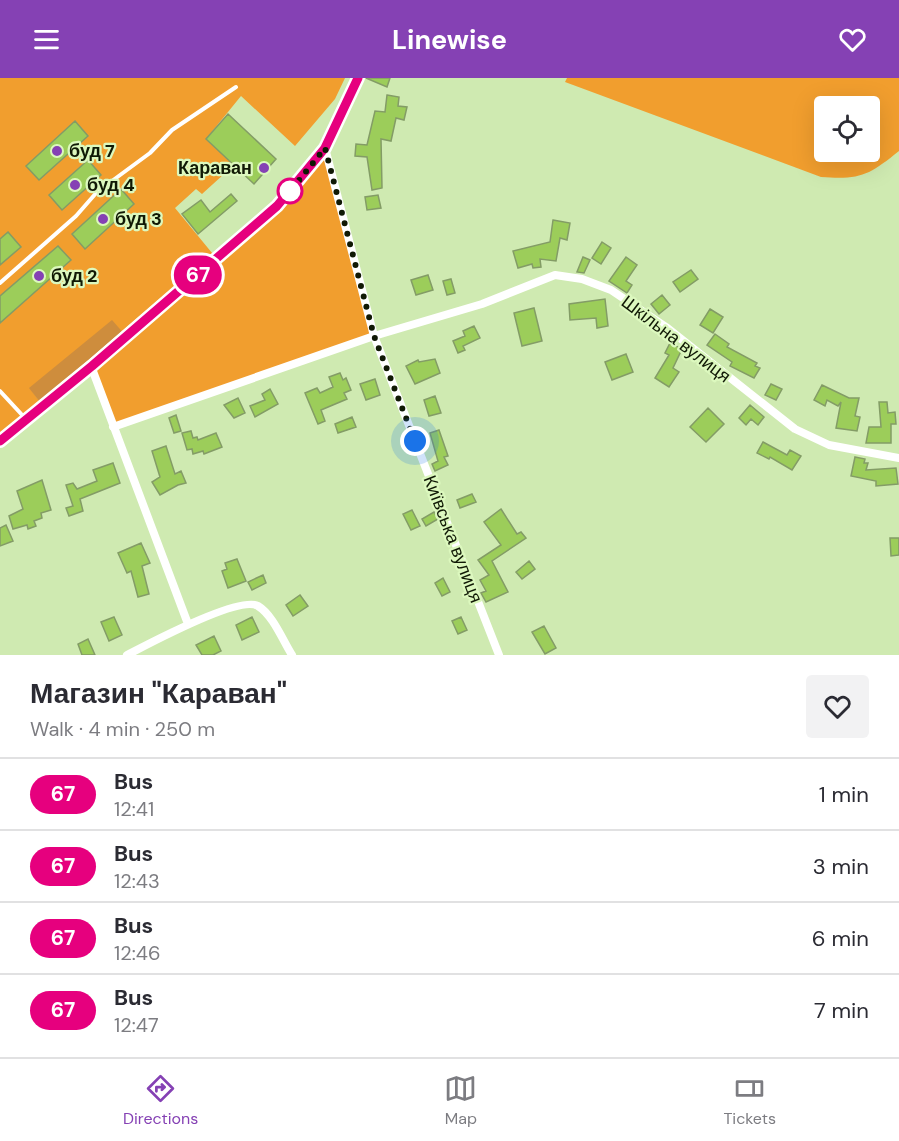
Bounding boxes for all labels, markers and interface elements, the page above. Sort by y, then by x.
text: Linewise [392,22,507,57]
icon: menu [30,23,63,56]
icon: heart [836,23,869,56]
map controls [814,96,880,162]
button: locate [814,96,880,162]
place label: буд 7 [69,139,115,163]
marker: буд 7 [50,144,64,158]
place label: Караван [178,156,252,180]
marker: Караван [257,161,271,175]
place label: буд 4 [87,173,135,197]
marker: буд 4 [68,178,82,192]
unlabelled marker [277,178,303,204]
place label: буд 3 [115,207,162,231]
marker: буд 3 [96,212,110,226]
line badge: 67 [171,256,225,294]
text: 67 [186,261,210,289]
place label: буд 2 [51,264,98,288]
marker: буд 2 [32,269,46,283]
street label: Шкільна вулиця [616,290,736,388]
your location [400,426,430,456]
street label: Київська вулиця [418,472,488,606]
text: Магазин "Караван" [30,675,287,712]
button: heart [806,675,869,738]
text: Walk · 4 min · 250 m [30,716,215,742]
text: Bus [114,767,153,796]
text: 67 [51,780,75,808]
text: 1 min [819,780,869,809]
text: 12:41 [114,796,154,822]
text: Bus [114,839,153,868]
text: 67 [51,852,75,880]
text: 3 min [813,852,869,881]
text: 12:43 [114,868,160,894]
text: Bus [114,911,153,940]
text: 67 [51,924,75,952]
text: 6 min [812,924,869,953]
text: 12:46 [114,940,161,966]
text: Bus [114,983,153,1012]
text: 67 [51,996,75,1024]
text: 7 min [814,996,869,1025]
text: 12:47 [114,1012,159,1038]
tab: Directions [123,1072,198,1129]
tab: Map [444,1072,477,1129]
tab: Tickets [723,1072,776,1129]

